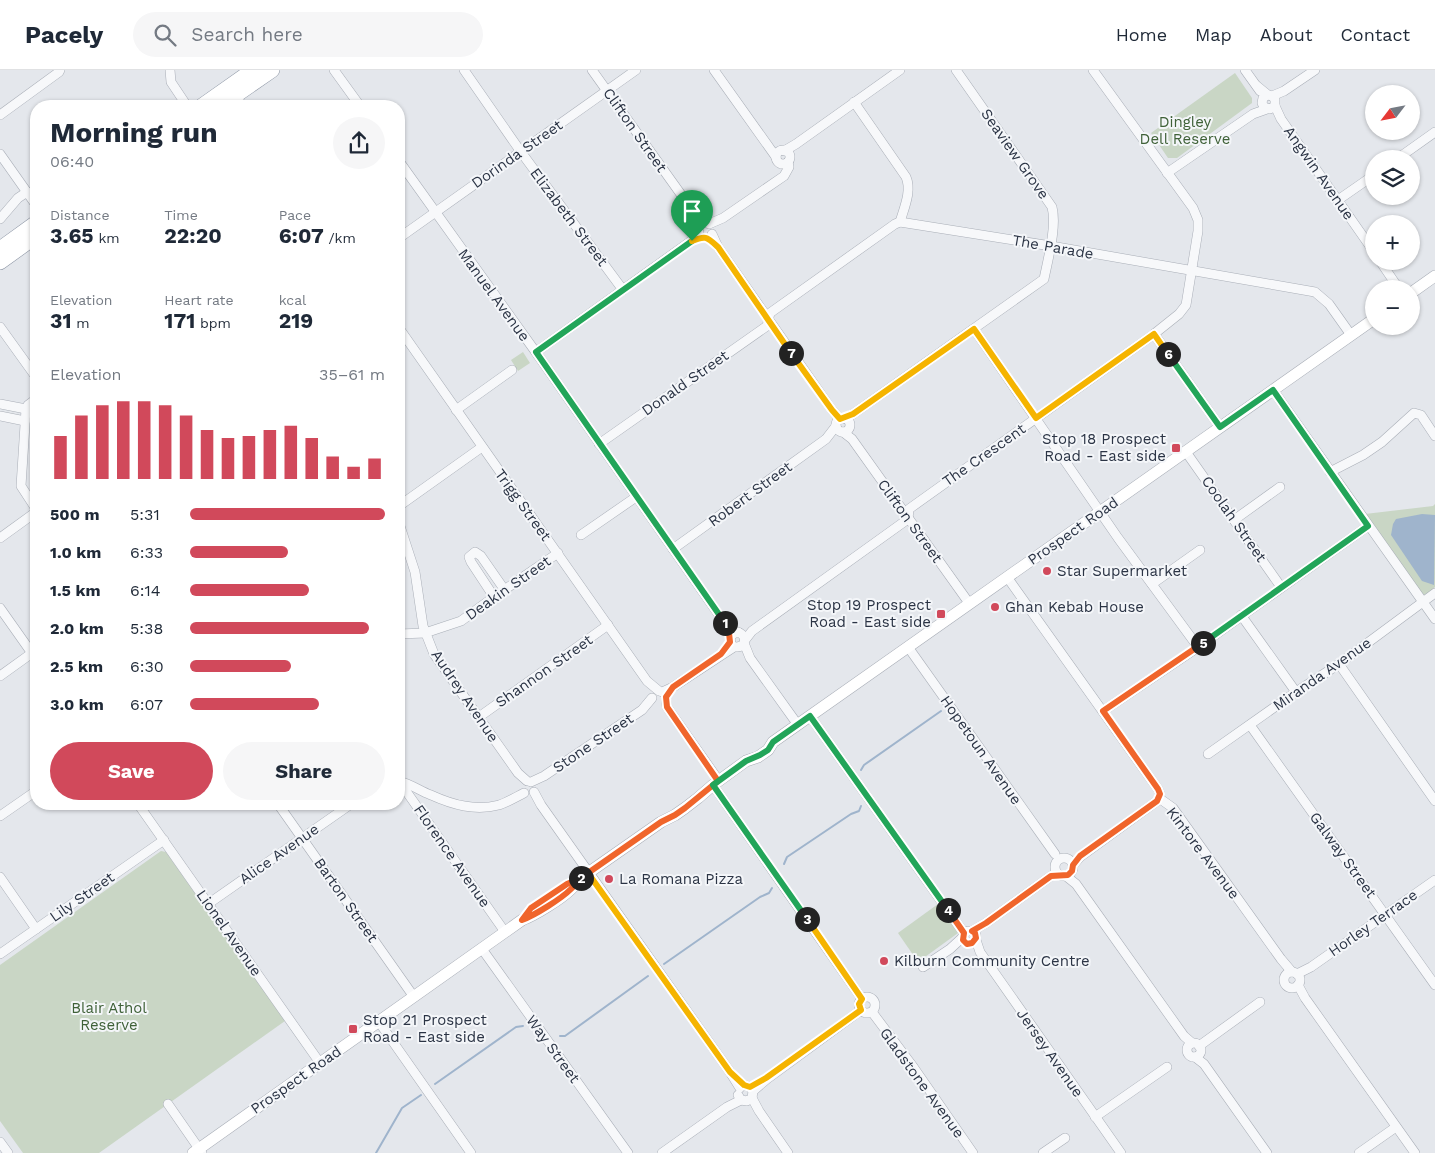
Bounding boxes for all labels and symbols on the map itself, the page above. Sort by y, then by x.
street label: Clifton Street [599,84,671,176]
north arrow [1365,85,1420,140]
street label: Seaview Grove [977,105,1053,203]
park label: Dingley Dell Reserve [1140,113,1230,148]
street label: Dorinda Street [468,116,567,192]
street label: Angwin Avenue [1280,123,1358,223]
street label: Elizabeth Street [526,164,612,270]
pin [671,190,713,241]
street label: The Parade [1011,231,1095,263]
street label: Manuel Avenue [454,245,534,345]
pin: 7 [778,340,804,366]
pin: 6 [1156,342,1180,366]
street label: Donald Street [638,346,732,420]
street label: The Crescent [939,419,1029,490]
place label: Stop 18 Prospect Road - East side [1042,430,1167,465]
marker: Stop 18 Prospect Road - East side [1170,442,1182,454]
street label: Robert Street [705,457,796,530]
street label: Trigg Street [491,466,555,545]
street label: Coolah Street [1198,473,1271,566]
street label: Clifton Street [874,476,947,567]
street label: Prospect Road [1024,493,1122,569]
street label: Deakin Street [462,552,555,624]
place label: Star Supermarket [1057,562,1188,580]
marker: Star Supermarket [1041,565,1053,577]
place label: Stop 19 Prospect Road - East side [807,596,932,631]
place label: Ghan Kebab House [1005,598,1144,616]
marker: Ghan Kebab House [989,601,1001,613]
marker: Stop 19 Prospect Road - East side [935,608,947,620]
pin: 1 [712,610,738,636]
street label: Shannon Street [492,630,597,711]
pin: 5 [1190,630,1216,656]
street label: Miranda Avenue [1269,633,1375,715]
street label: Audrey Avenue [427,646,503,746]
street label: Hopetoun Avenue [937,692,1025,808]
street label: Stone Street [549,709,637,776]
street label: Florence Avenue [410,801,494,911]
street label: Kintore Avenue [1163,803,1243,903]
street label: Galway Street [1306,809,1381,902]
street label: Alice Avenue [236,820,322,888]
street label: Barton Street [310,854,382,946]
pin: 2 [568,866,594,890]
street label: Lily Street [46,868,118,926]
place label: La Romana Pizza [619,870,743,888]
marker: La Romana Pizza [603,873,615,885]
street label: Lionel Avenue [193,886,265,980]
street label: Horley Terrace [1325,886,1421,960]
pin: 4 [936,898,960,922]
pin: 3 [794,906,820,932]
place label: Kilburn Community Centre [894,952,1090,970]
marker: Kilburn Community Centre [878,955,890,967]
park label: Blair Athol Reserve [71,999,147,1034]
street label: Jersey Avenue [1013,1005,1087,1101]
place label: Stop 21 Prospect Road - East side [363,1011,488,1046]
street label: Way Street [522,1012,584,1087]
marker: Stop 21 Prospect Road - East side [347,1023,359,1035]
street label: Gladstone Avenue [876,1024,968,1142]
street label: Prospect Road [247,1042,345,1118]

